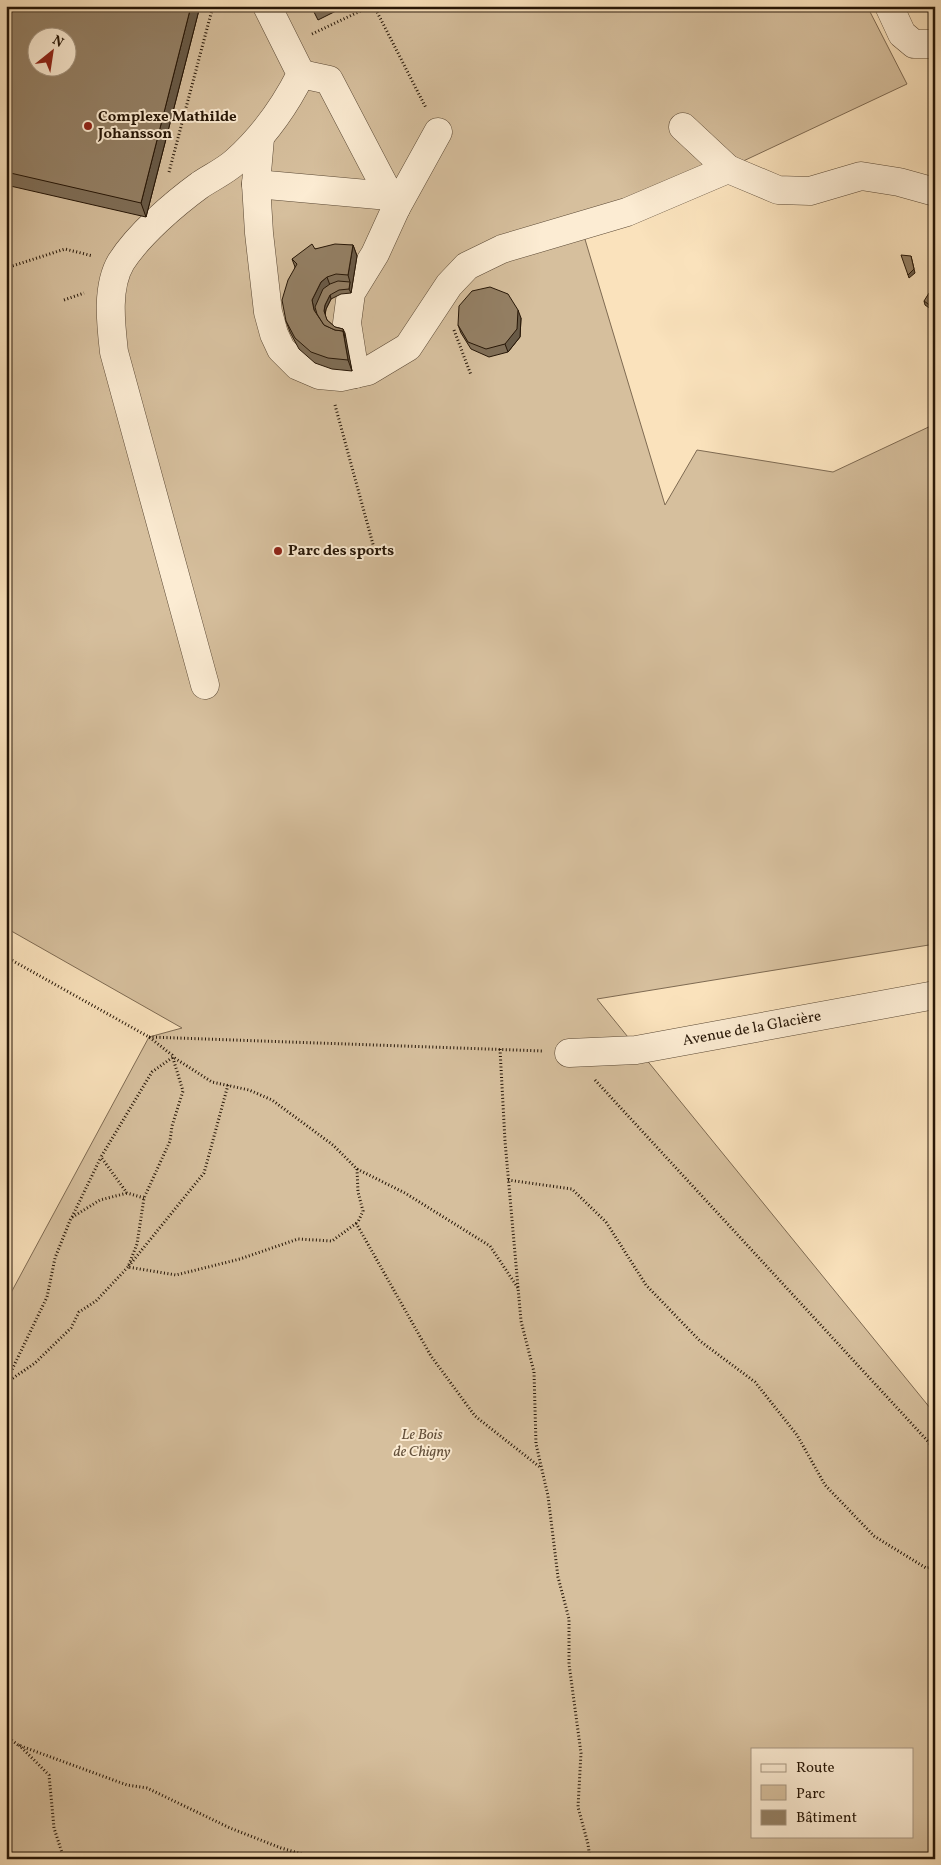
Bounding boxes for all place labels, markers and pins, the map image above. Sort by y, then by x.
place label: Complexe Mathilde Johansson [97,107,237,145]
marker: Complexe Mathilde Johansson [82,120,94,132]
place label: Parc des sports [288,541,394,562]
marker: Parc des sports [272,545,284,557]

